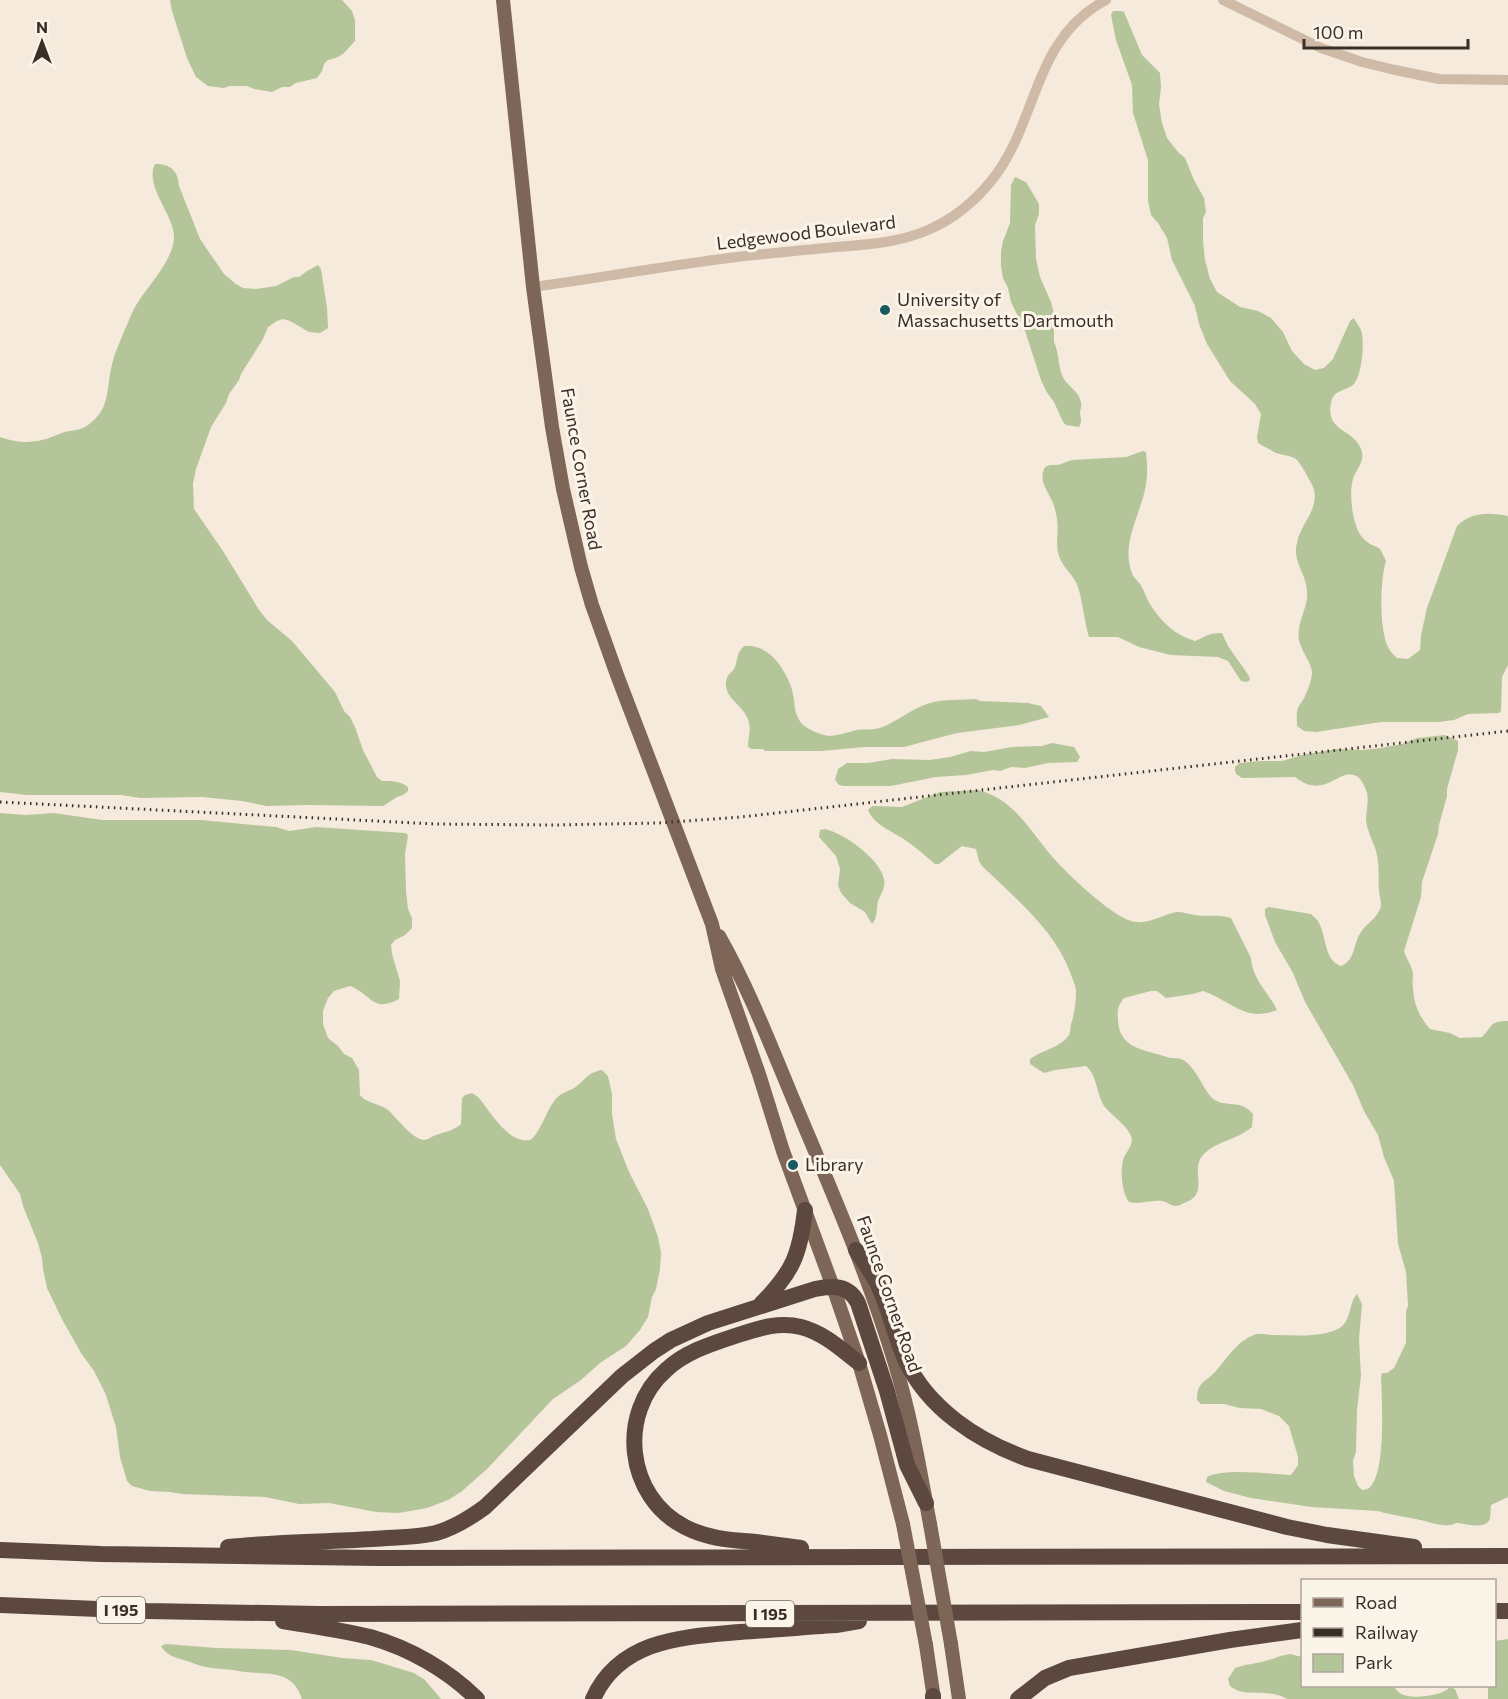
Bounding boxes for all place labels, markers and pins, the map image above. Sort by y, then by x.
place label: University of Massachusetts Dartmouth [897,288,1114,331]
marker: University of Massachusetts Dartmouth [878,303,892,317]
place label: Library [805,1153,864,1175]
marker: Library [786,1158,800,1172]

